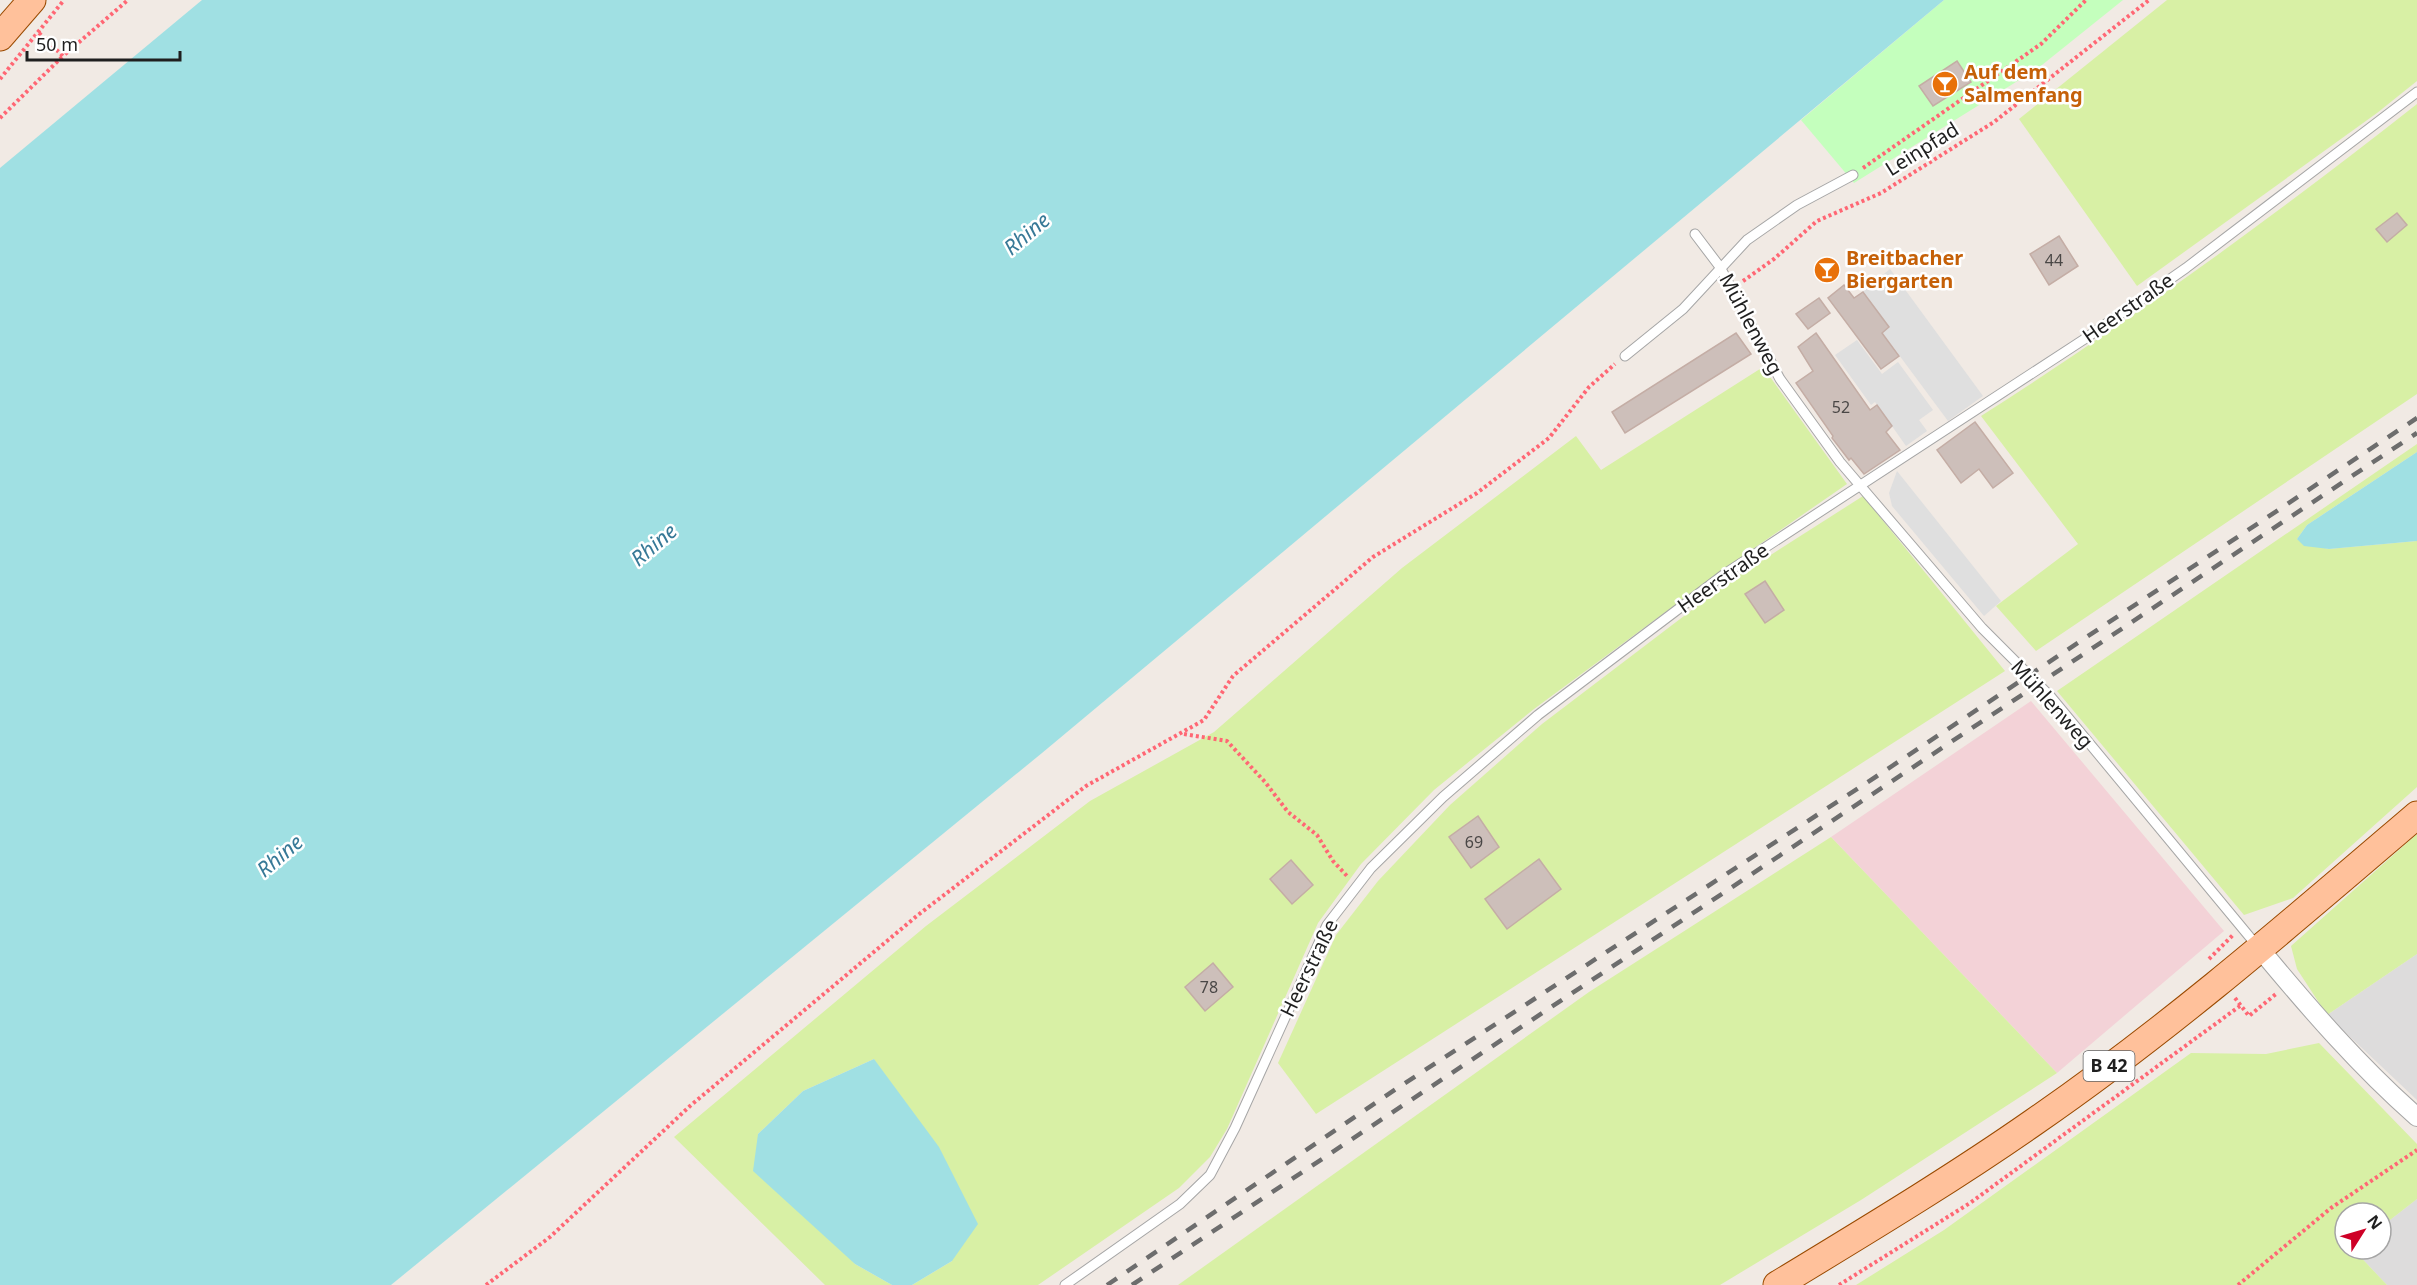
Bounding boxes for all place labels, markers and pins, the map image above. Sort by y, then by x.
place label: Auf dem Salmenfang [1964,58,2083,108]
bar icon: Auf dem Salmenfang [1930,69,1960,99]
place label: Breitbacher Biergarten [1846,244,1963,294]
bar icon: Breitbacher Biergarten [1812,255,1842,285]

